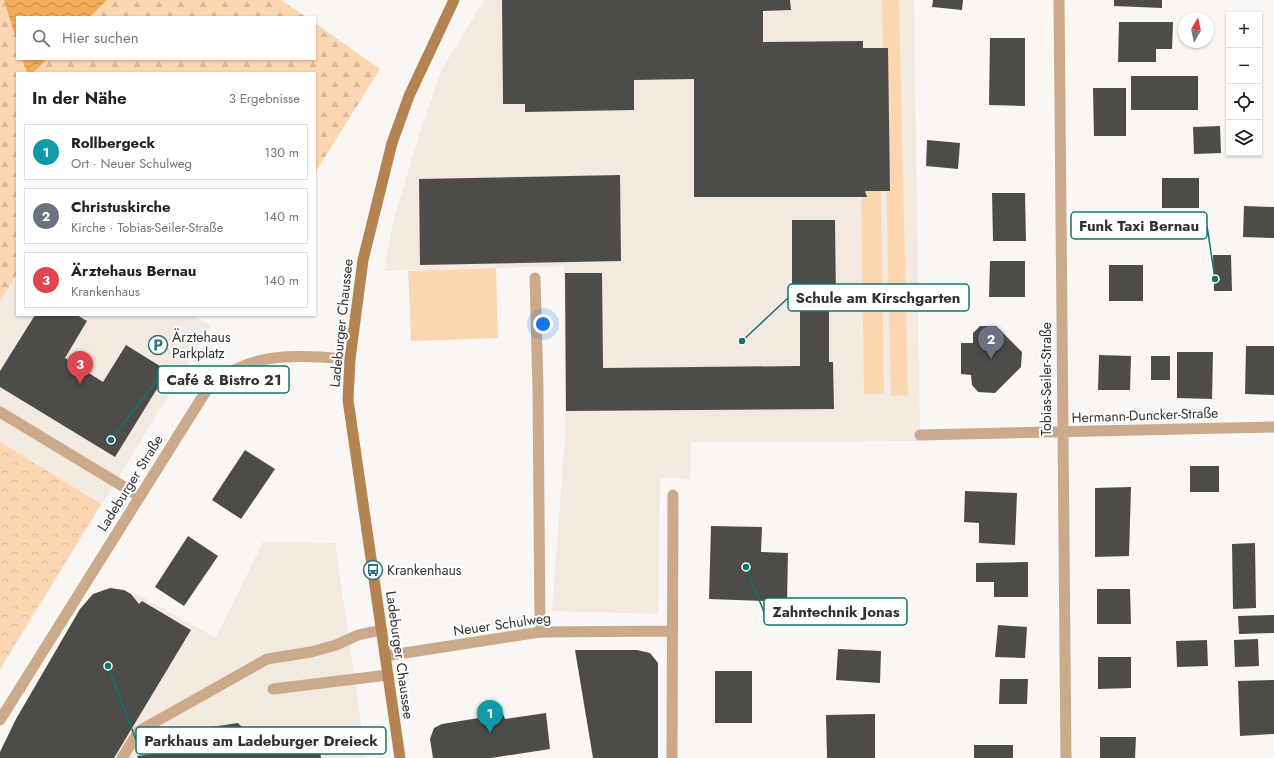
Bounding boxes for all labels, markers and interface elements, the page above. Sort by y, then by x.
north arrow [1178,12,1214,48]
map controls [1226,12,1262,156]
button: + [1226,12,1262,48]
search box [16,16,316,60]
icon: search [30,27,52,49]
text: Hier suchen [62,27,139,49]
button: − [1226,48,1262,84]
button: locate [1226,84,1262,120]
text: In der Nähe [32,86,127,110]
text: 3 Ergebnisse [229,89,300,108]
button: layers [1226,120,1262,156]
text: Rollbergeck [71,132,155,154]
text: 1 [43,143,49,162]
text: 130 m [264,143,299,162]
text: Ort · Neuer Schulweg [71,154,192,173]
text: Christuskirche [71,196,171,218]
text: 2 [42,207,50,226]
text: 140 m [264,207,299,226]
callout: Funk Taxi Bernau [1071,212,1207,239]
text: Funk Taxi Bernau [1079,215,1199,237]
text: Kirche · Tobias-Seiler-Straße [71,218,223,237]
street label: Ladeburger Chaussee [324,258,358,388]
text: Ärztehaus Bernau [71,260,196,282]
text: 3 [42,271,50,290]
text: 140 m [264,271,299,290]
text: Krankenhaus [71,282,140,301]
callout: Schule am Kirschgarten [788,284,969,311]
text: Schule am Kirschgarten [796,287,960,309]
your location [533,314,553,334]
street label: Tobias-Seiler-Straße [1036,322,1056,436]
pin: 2 [978,326,1004,359]
place label: Ärztehaus Parkplatz [172,327,231,363]
parking icon: Ärztehaus Parkplatz [147,334,169,356]
pin: 3 [67,351,93,384]
callout: Café & Bistro 21 [158,366,289,393]
text: Café & Bistro 21 [166,369,282,391]
street label: Hermann-Duncker-Straße [1071,402,1219,428]
street label: Ladeburger Straße [92,431,168,535]
bus stop icon: Krankenhaus [362,559,384,581]
place label: Krankenhaus [387,560,462,580]
street label: Ladeburger Chaussee [381,590,419,720]
callout: Zahntechnik Jonas [764,598,907,625]
text: Zahntechnik Jonas [772,601,900,623]
street label: Neuer Schulweg [452,607,552,641]
pin: 1 [477,700,503,733]
callout: Parkhaus am Ladeburger Dreieck [136,727,386,754]
text: Parkhaus am Ladeburger Dreieck [144,730,378,752]

